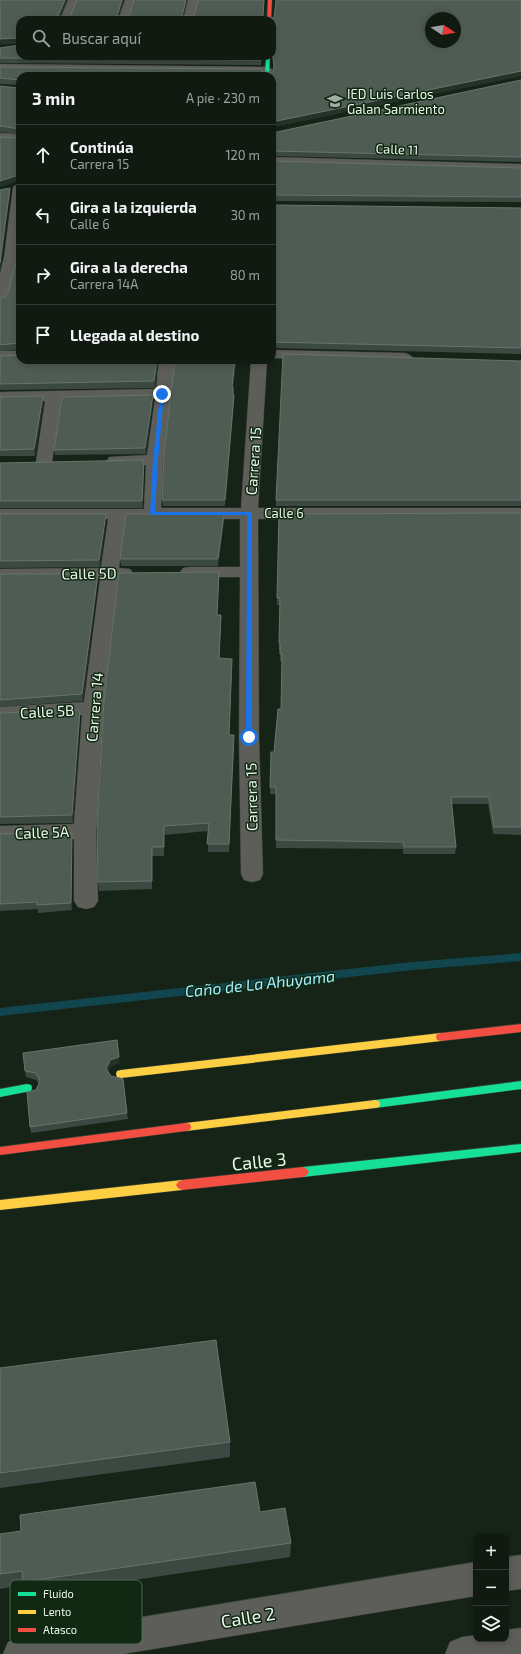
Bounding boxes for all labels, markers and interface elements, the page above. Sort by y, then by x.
north arrow [425,12,461,48]
search box [16,16,276,60]
icon: search [30,27,52,49]
text: Buscar aquí [62,29,141,47]
place label: IED Luis Carlos Galan Sarmiento [347,86,445,117]
text: 3 min [32,88,75,108]
text: A pie · 230 m [186,90,260,106]
school or university icon: IED Luis Carlos Galan Sarmiento [326,92,344,110]
text: Continúa [70,138,133,156]
street label: Calle 11 [375,140,419,158]
icon: ahead [32,144,54,166]
text: 120 m [225,147,260,163]
text: Carrera 15 [70,156,129,172]
text: Gira a la izquierda [70,198,197,216]
icon: left [32,204,54,226]
text: 30 m [231,207,260,223]
text: Calle 6 [70,216,110,232]
text: Gira a la derecha [70,258,188,276]
icon: right [32,264,54,286]
text: 80 m [230,267,260,283]
text: Carrera 14A [70,276,138,292]
icon: arrive [32,324,54,346]
text: Llegada al destino [70,326,199,344]
route end [153,385,171,403]
street label: Carrera 15 [242,426,264,496]
street label: Calle 6 [264,505,304,521]
street label: Calle 5D [61,564,117,582]
street label: Carrera 14 [82,672,106,742]
street label: Calle 5B [19,701,75,721]
route start [240,728,258,746]
street label: Carrera 15 [241,763,261,831]
street label: Calle 5A [14,822,70,842]
water label: Caño de La Ahuyama [184,966,336,1001]
street label: Calle 3 [231,1147,287,1175]
map controls [473,1534,509,1642]
button: + [473,1534,509,1570]
button: − [473,1570,509,1606]
legend [10,1580,142,1644]
text: Fluido [43,1587,74,1600]
street label: Calle 2 [219,1602,277,1632]
text: Lento [43,1605,71,1618]
button: layers [473,1606,509,1642]
text: Atasco [43,1623,77,1636]

